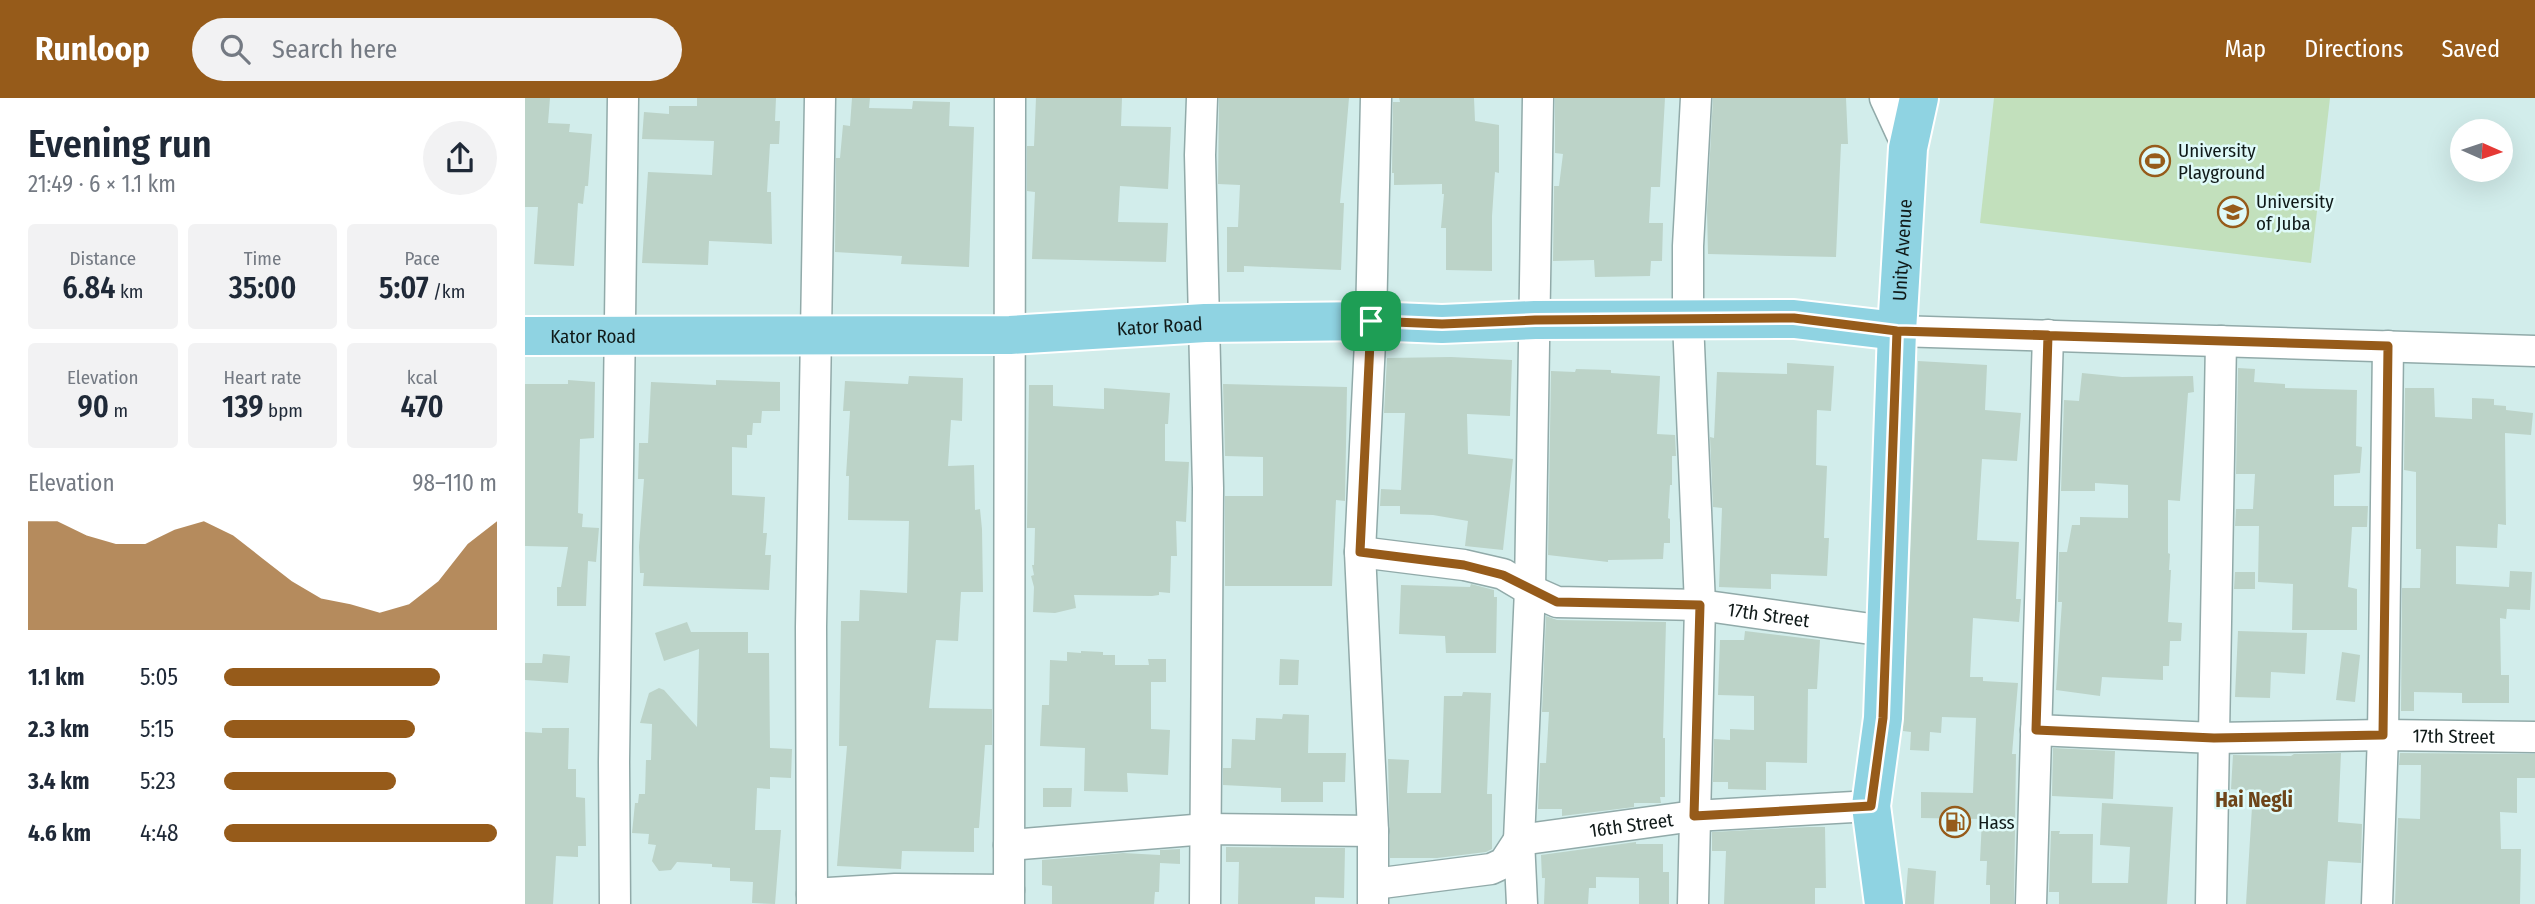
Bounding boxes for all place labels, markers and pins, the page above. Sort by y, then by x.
place label: University Playground [2178,139,2265,184]
sports icon: University Playground [2138,144,2172,178]
place label: University of Juba [2256,190,2334,235]
school or university icon: University of Juba [2216,195,2250,229]
pin [1341,291,1401,351]
fuel station icon: Hass [1938,805,1972,839]
place label: Hass [1978,811,2015,834]

